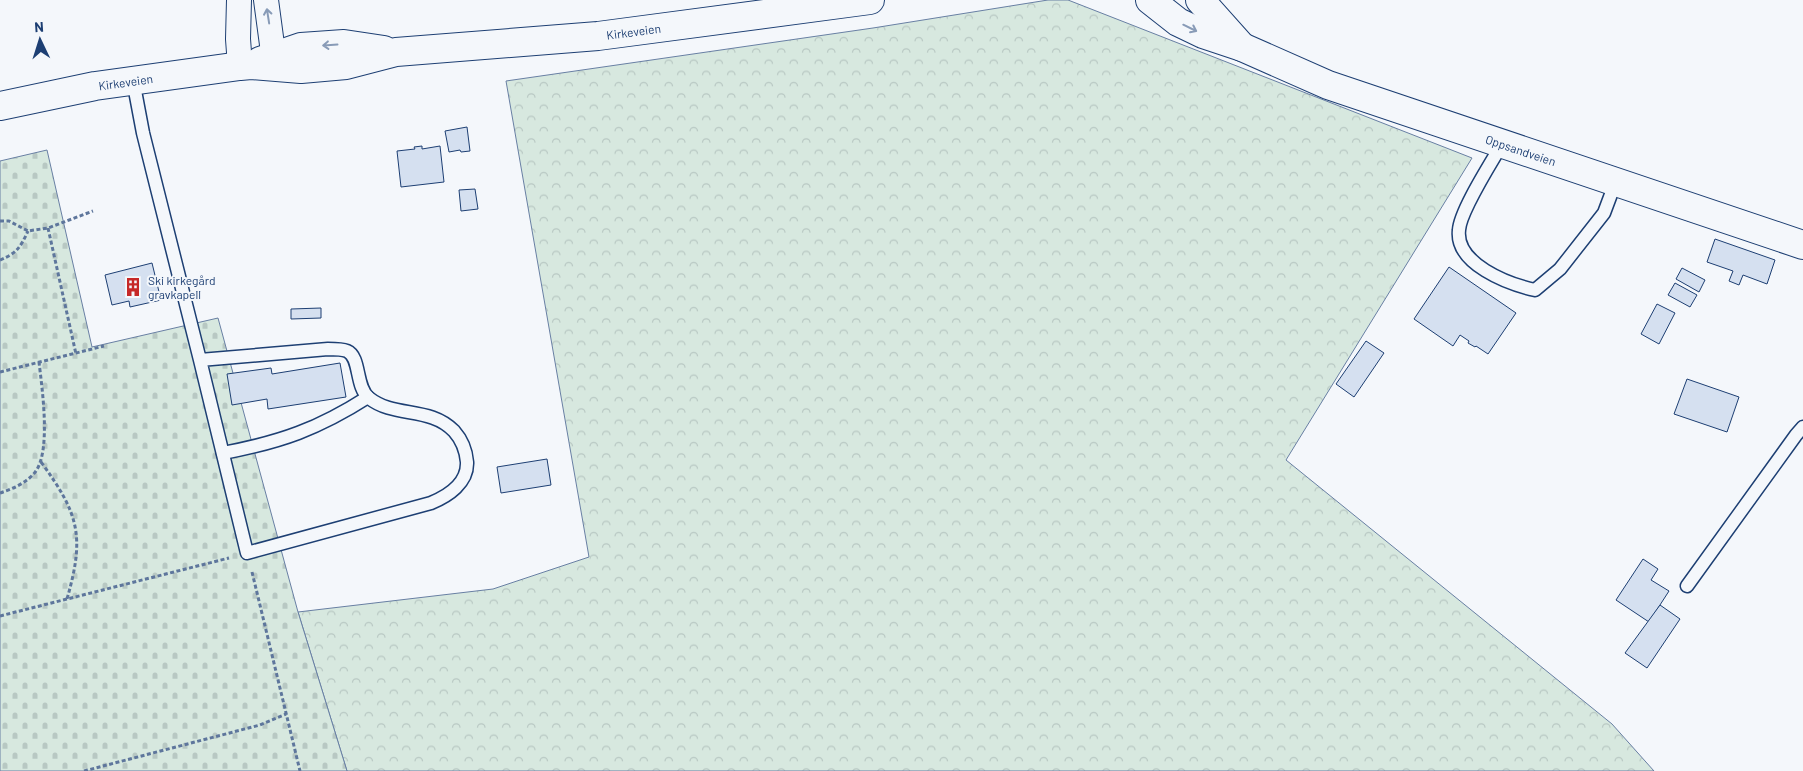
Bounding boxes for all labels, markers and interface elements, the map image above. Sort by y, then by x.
one-way arrow [263,9,273,25]
north arrow [15,15,65,65]
text: N [34,18,44,35]
street label: Kirkeveien [606,21,662,42]
one-way arrow [1182,23,1197,33]
one-way arrow [322,41,338,50]
street label: Kirkeveien [98,71,154,92]
street label: Oppsandveien [1484,132,1558,168]
place label: Ski kirkegård gravkapell [148,273,216,301]
building icon: Ski kirkegård gravkapell [122,276,144,298]

